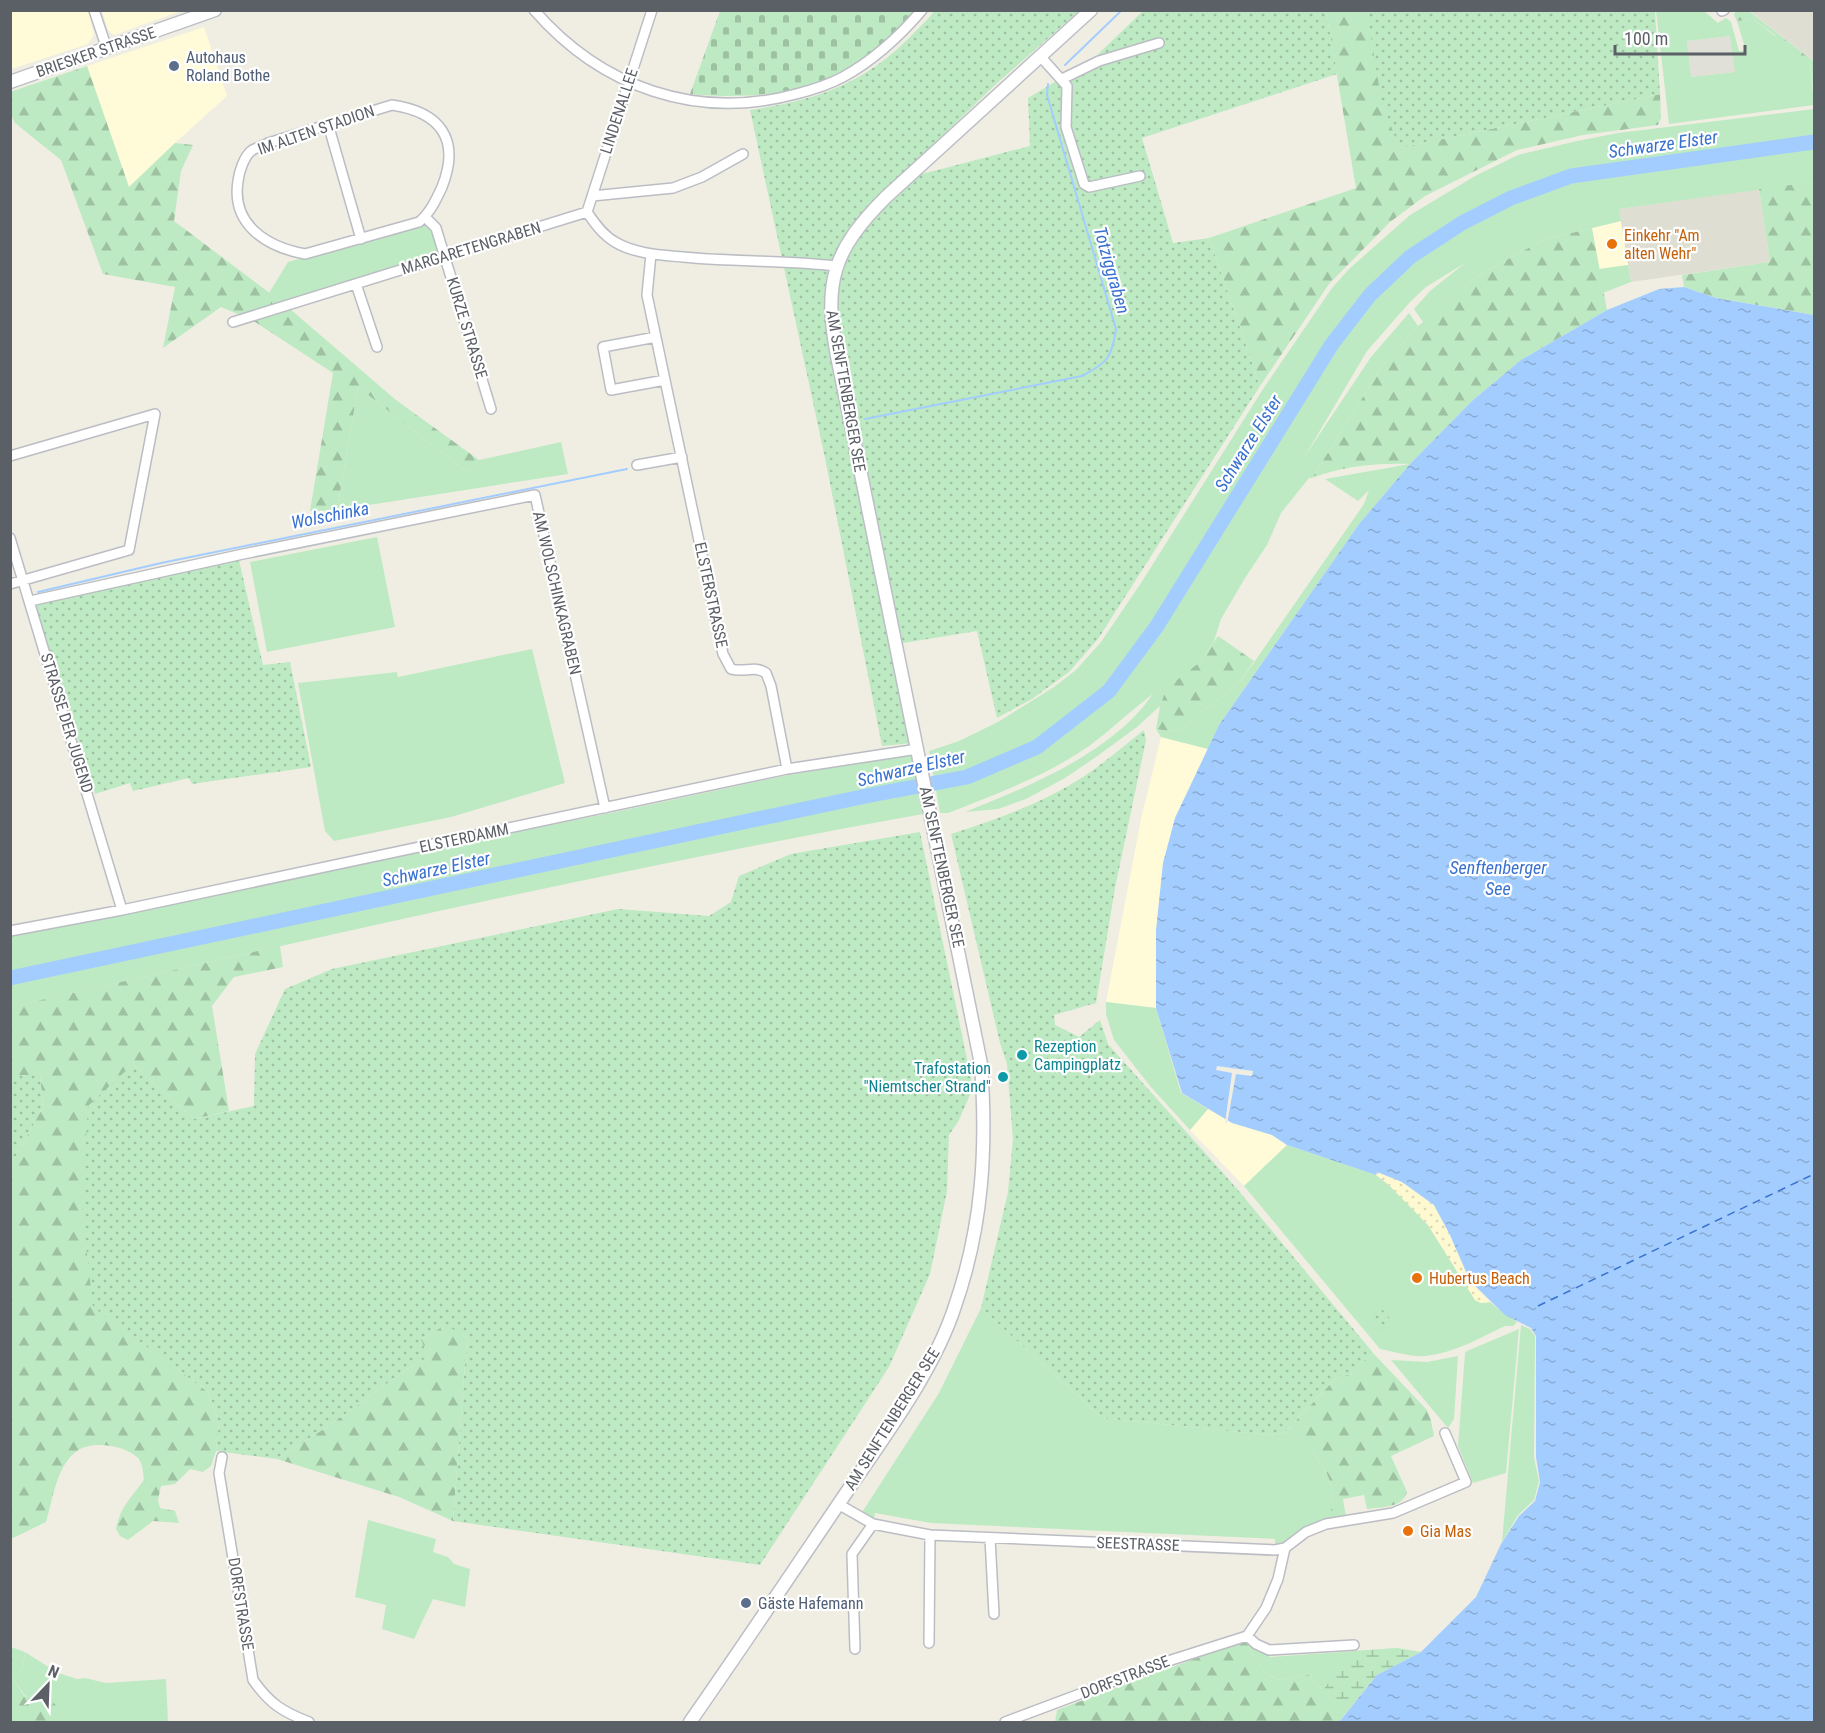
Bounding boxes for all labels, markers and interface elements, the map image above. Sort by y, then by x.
scale bar [1615,18,1746,56]
street label: BRIESKER STRASSE [34,23,158,81]
text: 100 m [1624,28,1668,49]
place label: Autohaus Roland Bothe [186,48,270,85]
marker: Autohaus Roland Bothe [167,59,181,73]
street label: LINDENALLEE [596,66,642,156]
street label: IM ALTEN STADION [255,101,377,159]
water label: Schwarze Elster [1607,126,1719,162]
street label: MARGARETENGRABEN [399,218,543,278]
water label: Totziggraben [1090,224,1134,316]
place label: Einkehr "Am alten Wehr" [1624,226,1700,263]
marker: Einkehr "Am alten Wehr" [1605,237,1619,251]
street label: KURZE STRASSE [443,275,491,381]
street label: AM SENFTENBERGER SEE [822,309,870,474]
water label: Schwarze Elster [1210,390,1286,495]
water label: Wolschinka [289,497,371,533]
street label: AM WOLSCHINKAGRABEN [529,509,585,677]
street label: ELSTERSTRASSE [691,540,731,650]
street label: STRASSE DER JUGEND [37,651,97,795]
water label: Schwarze Elster [855,745,967,791]
street label: AM SENFTENBERGER SEE [916,785,968,949]
street label: ELSTERDAMM [418,819,510,857]
water label: Schwarze Elster [380,847,492,891]
water label: Senftenberger See [1449,857,1547,899]
place label: Rezeption Campingplatz [1034,1037,1121,1074]
marker: Rezeption Campingplatz [1015,1048,1029,1062]
place label: Trafostation "Niemtscher Strand" [863,1059,991,1096]
marker: Trafostation "Niemtscher Strand" [996,1070,1010,1084]
place label: Hubertus Beach [1429,1269,1530,1288]
marker: Hubertus Beach [1410,1271,1424,1285]
street label: AM SENFTENBERGER SEE [840,1344,944,1494]
place label: Gia Mas [1420,1522,1472,1541]
marker: Gia Mas [1401,1524,1415,1538]
street label: SEESTRASSE [1096,1533,1180,1555]
street label: DORFSTRASSE [224,1556,258,1652]
place label: Gäste Hafemann [758,1594,864,1613]
marker: Gäste Hafemann [739,1596,753,1610]
street label: DORFSTRASSE [1078,1651,1172,1703]
north arrow [18,1655,78,1715]
text: N [45,1661,62,1682]

